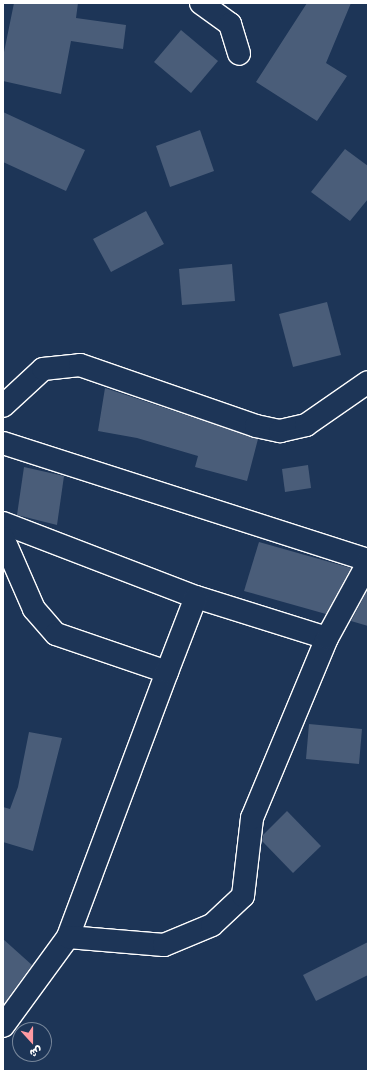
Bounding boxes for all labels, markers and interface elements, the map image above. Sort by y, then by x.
north arrow [12,1022,52,1062]
text: ش [28,1044,44,1061]

